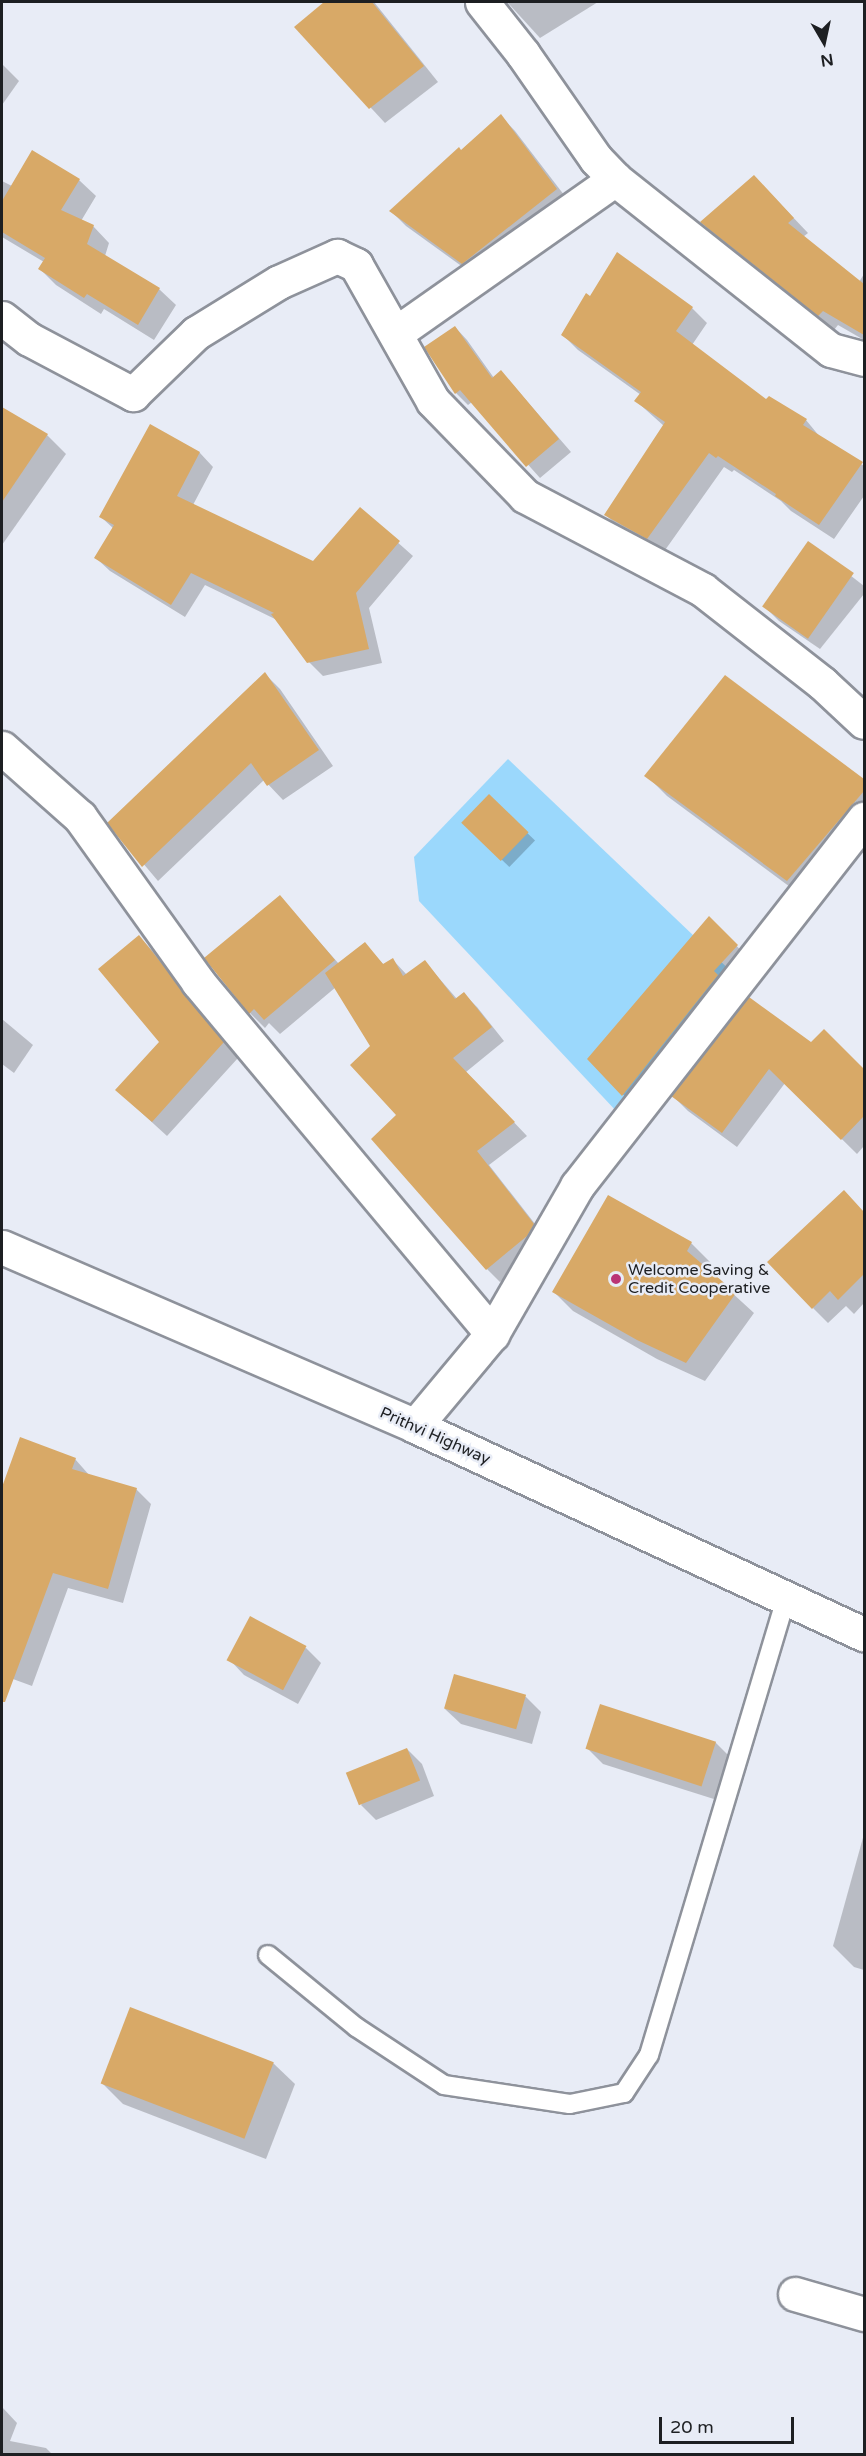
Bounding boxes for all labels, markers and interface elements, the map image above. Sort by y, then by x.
north arrow [794,12,854,72]
text: N [819,49,835,71]
place label: Welcome Saving & Credit Cooperative [628,1260,770,1298]
marker: Welcome Saving & Credit Cooperative [609,1272,623,1286]
street label: Prithvi Highway [377,1403,493,1469]
scale bar [662,2405,797,2443]
text: 20 m [670,2416,714,2438]

